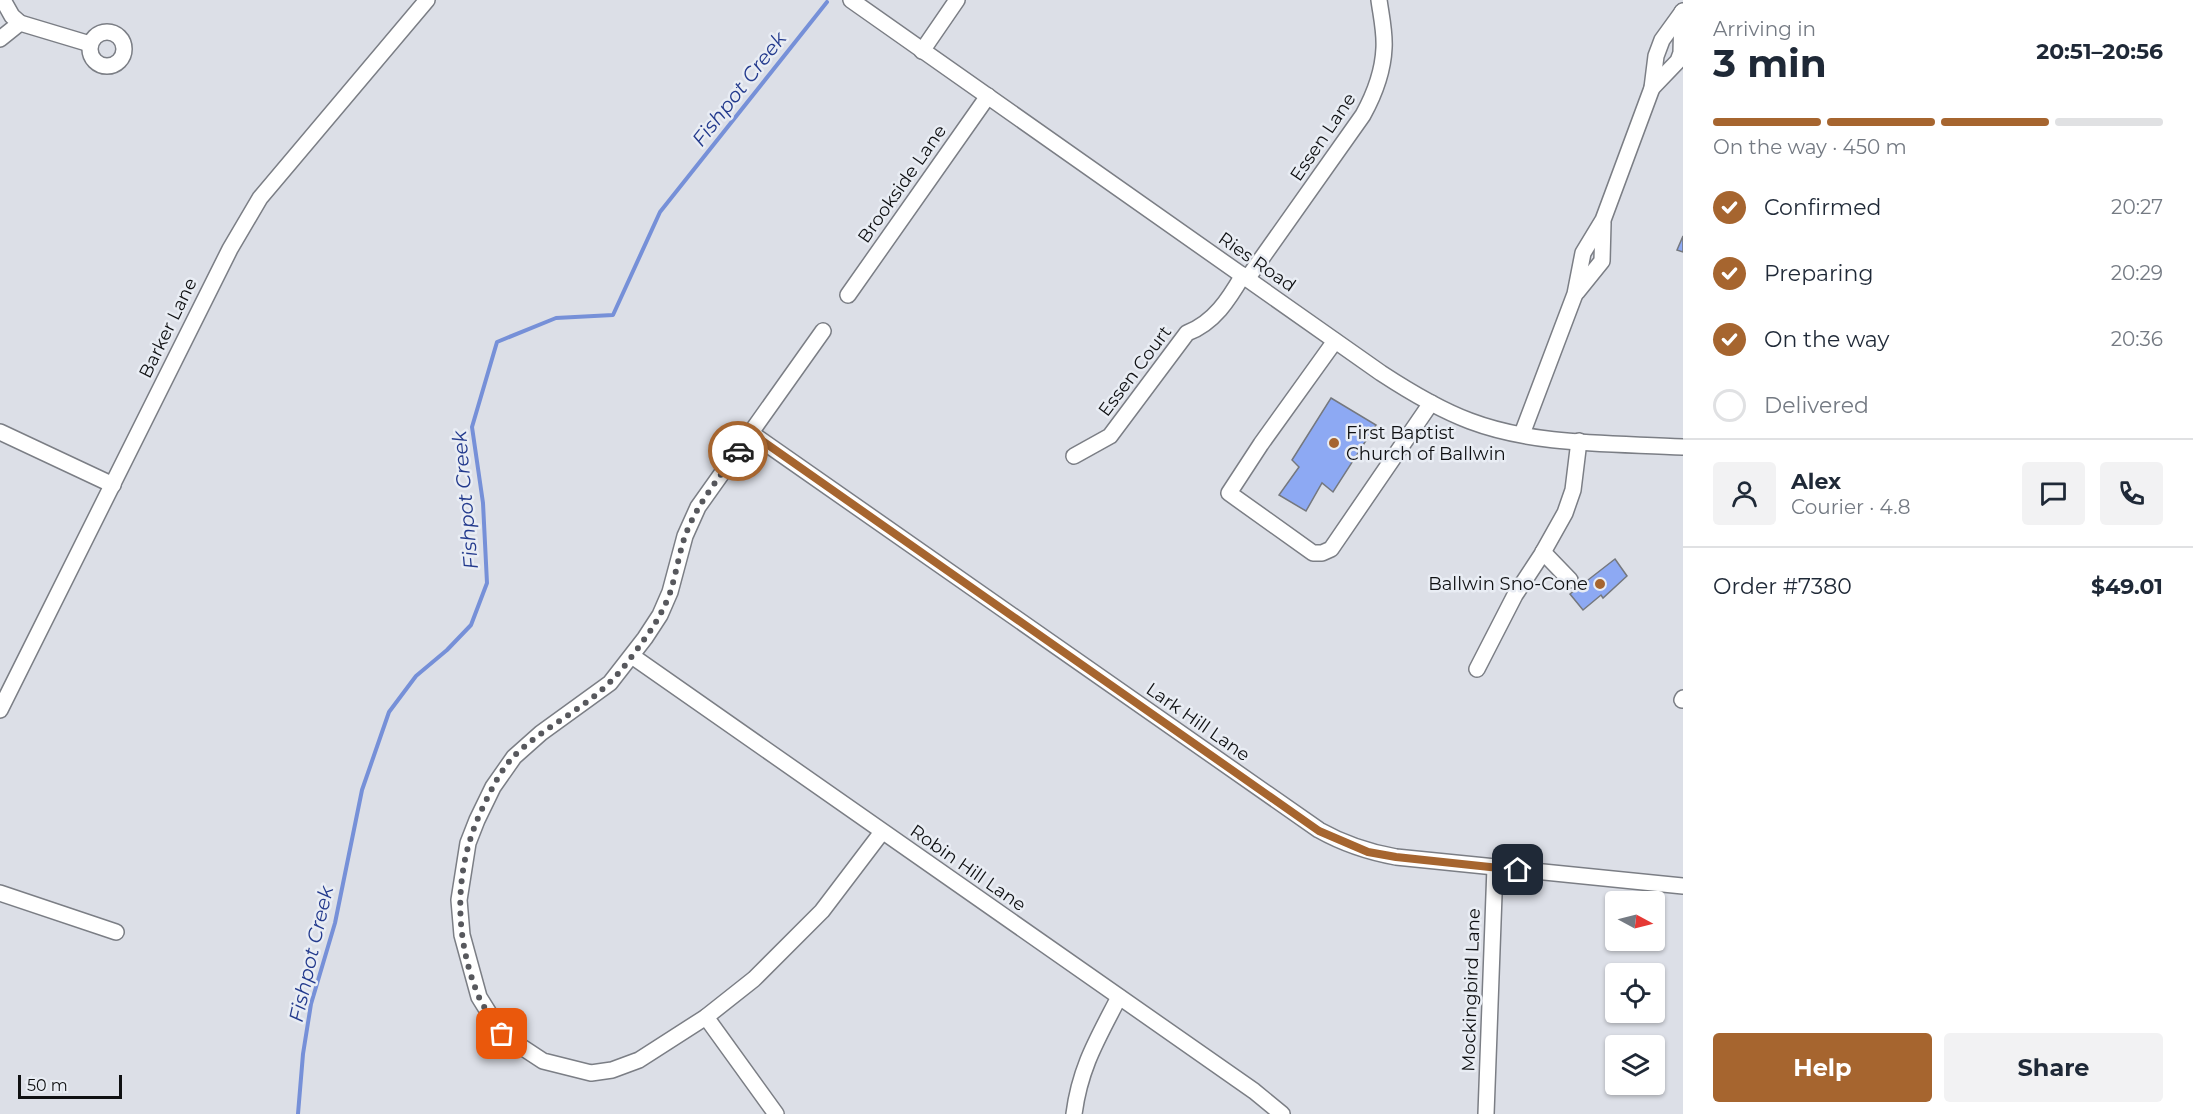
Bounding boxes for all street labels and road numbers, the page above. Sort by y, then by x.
street label: Essen Lane [1286,89,1361,185]
street label: Brookside Lane [853,121,951,247]
street label: Ries Road [1214,227,1300,297]
street label: Barker Lane [134,274,202,382]
street label: Essen Court [1094,321,1176,421]
street label: Lark Hill Lane [1142,678,1254,766]
street label: Robin Hill Lane [906,820,1030,916]
street label: Mockingbird Lane [1457,908,1485,1072]

